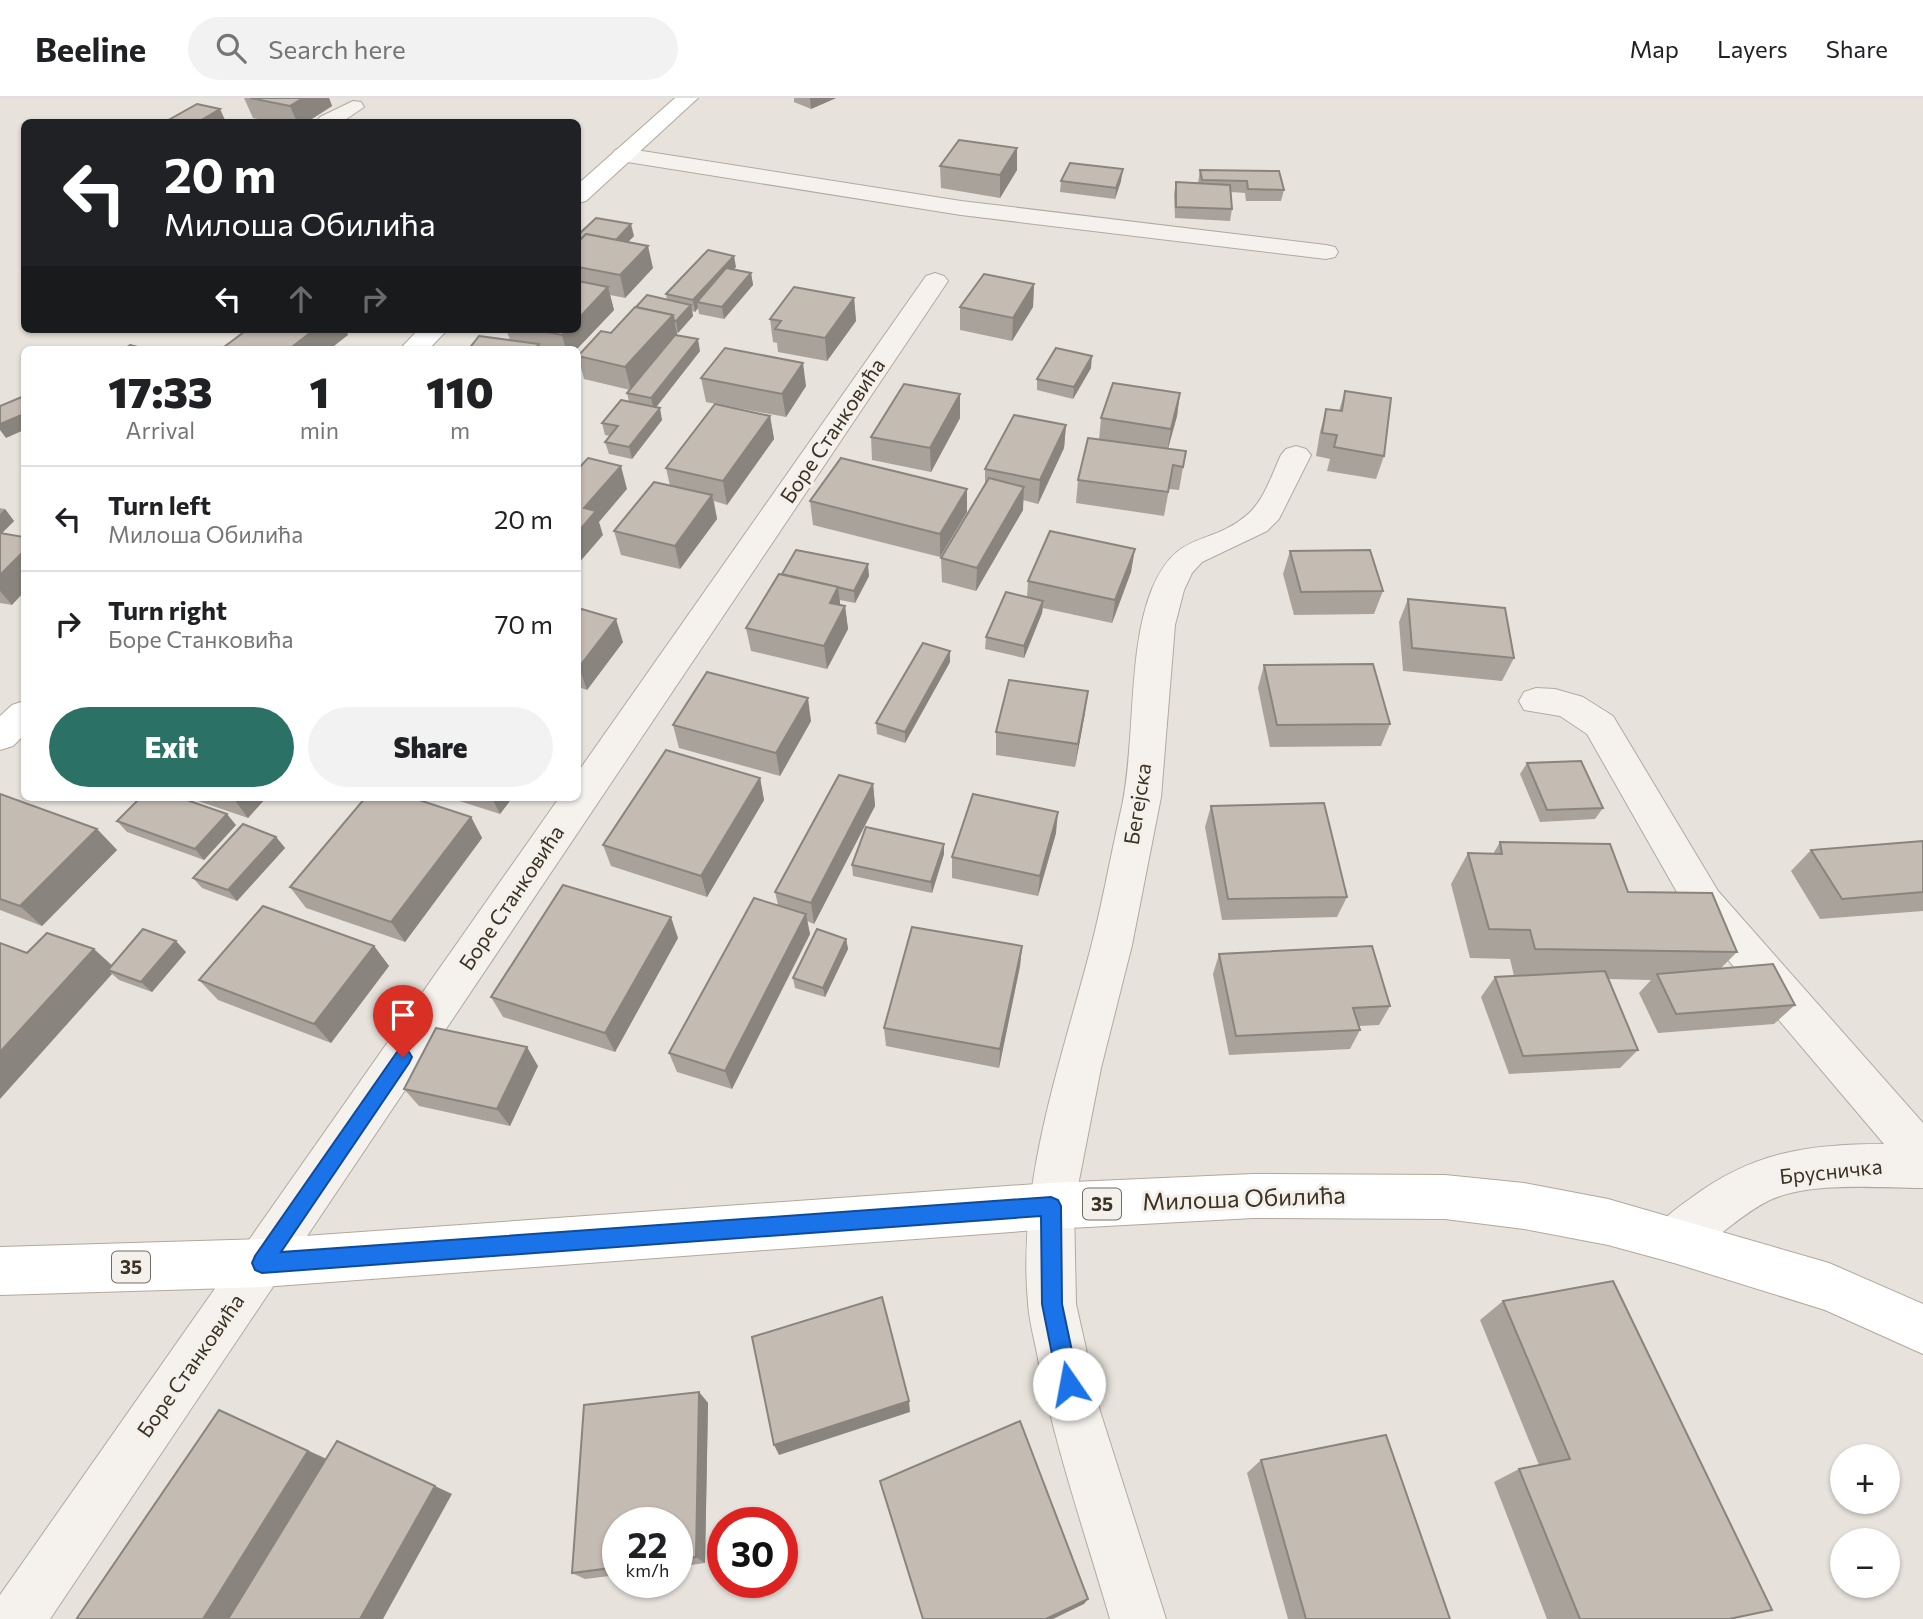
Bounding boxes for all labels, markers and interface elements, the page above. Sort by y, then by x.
search box [188,17,678,80]
text: Beeline [35,28,146,69]
icon: search [212,29,250,67]
text: Search here [268,33,406,64]
text: Map [1630,34,1679,63]
text: Layers [1717,34,1788,63]
text: Share [1826,34,1888,63]
text: 20 m [164,143,276,203]
icon: left [49,147,140,238]
text: Милоша Обилића [164,203,436,243]
icon: left [209,280,247,318]
icon: ahead [282,280,320,318]
icon: right [355,280,393,318]
street label: Боре Станковића [774,353,889,507]
text: 17:33 [108,365,212,417]
text: 1 [310,365,329,417]
text: 110 [426,365,494,417]
text: Arrival [126,416,195,444]
text: min [300,416,339,444]
text: m [450,416,470,444]
text: Turn left [108,489,211,520]
icon: left [49,500,87,538]
text: 20 m [494,503,553,534]
text: Милоша Обилића [108,520,303,548]
text: Turn right [108,594,227,625]
icon: right [49,605,87,643]
text: 70 m [495,608,553,639]
text: Боре Станковића [108,625,293,653]
button: Exit [49,707,294,787]
button: Share [308,707,553,787]
street label: Бегејска [1118,761,1155,846]
street label: Боре Станковића [453,820,568,974]
pin [373,985,433,1057]
icon: arrive [384,996,422,1034]
street label: Брусничка [1778,1153,1884,1188]
street label: Милоша Обилића [1142,1179,1346,1216]
road number: 35 [1083,1188,1121,1220]
road number: 35 [112,1252,150,1282]
street label: Боре Станковића [131,1289,249,1442]
position arrow [1032,1347,1106,1421]
map controls [1830,1444,1900,1598]
button: + [1830,1444,1900,1514]
speed limit sign: 30 [707,1507,798,1598]
text: 22 [628,1522,667,1565]
button: − [1830,1528,1900,1598]
text: km/h [626,1559,669,1581]

